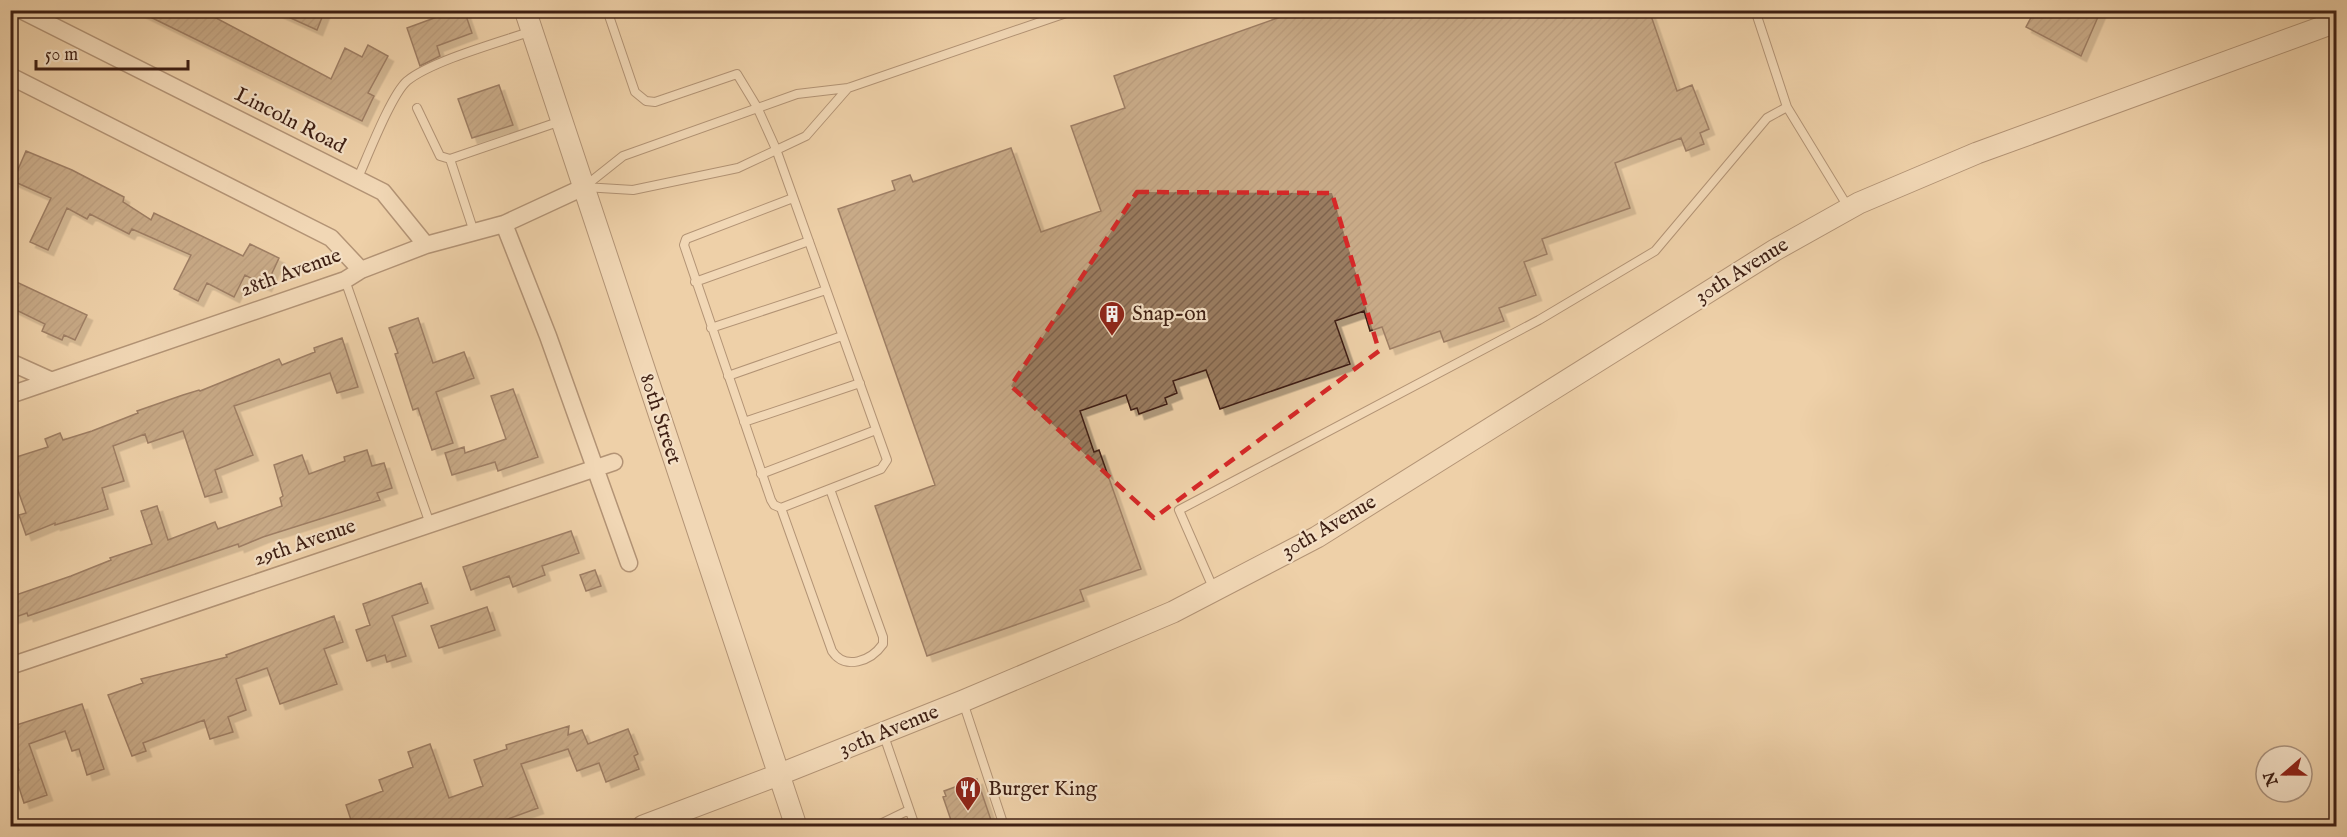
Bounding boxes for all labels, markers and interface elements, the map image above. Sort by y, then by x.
scale bar [36,33,188,71]
text: 50 m [45,44,78,67]
street label: Lincoln Road [230,82,351,161]
street label: 30th Avenue [1690,231,1794,310]
street label: 28th Avenue [237,242,345,304]
building icon: Snap-on [1097,299,1127,337]
place label: Snap-on [1132,301,1207,328]
street label: 80th Street [633,370,687,468]
street label: 30th Avenue [1277,489,1382,565]
street label: 29th Avenue [250,513,360,573]
street label: 30th Avenue [835,699,943,763]
north arrow [2254,744,2314,804]
text: N [2260,768,2284,789]
restaurant icon: Burger King [953,774,983,812]
place label: Burger King [988,776,1098,803]

